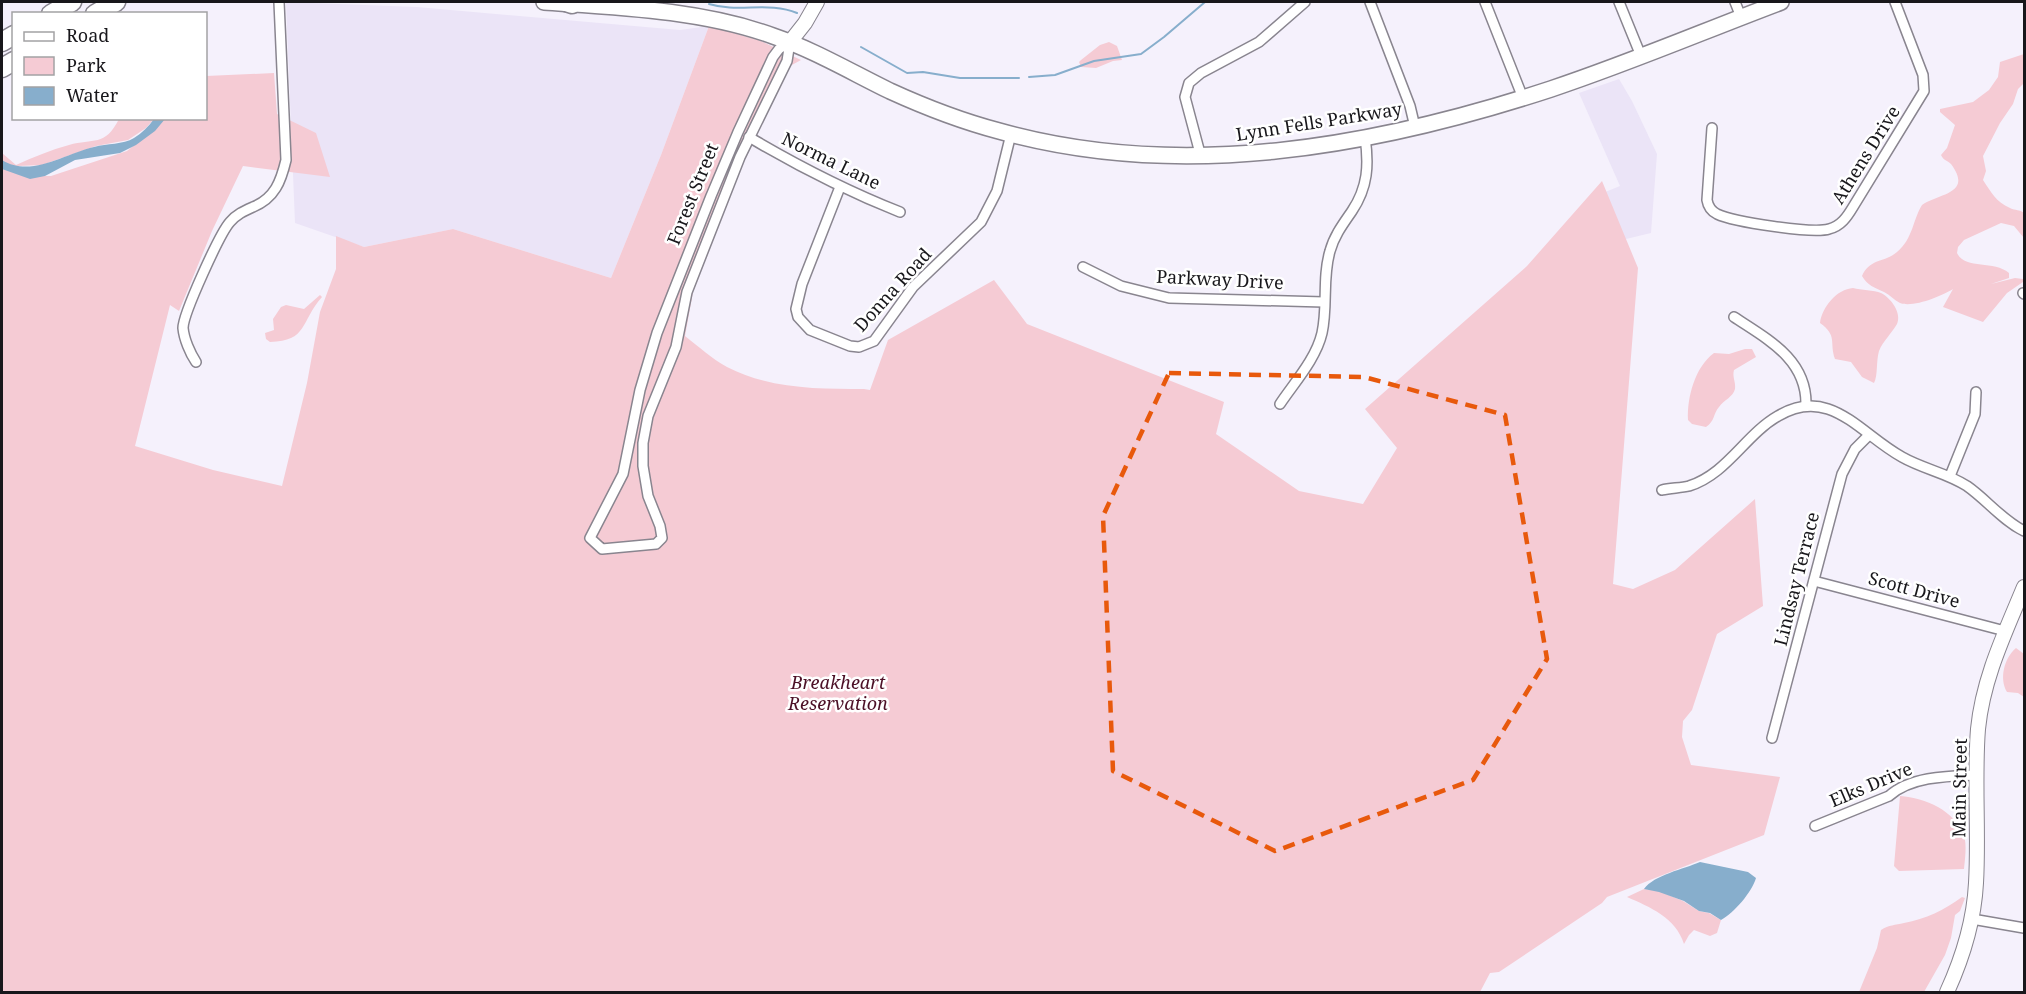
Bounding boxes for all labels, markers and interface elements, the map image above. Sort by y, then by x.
legend [12,12,207,120]
text: Road [66,23,109,47]
text: Park [66,53,106,77]
text: Water [66,83,119,107]
street label: Lynn Fells Parkway [1234,96,1404,146]
street label: Athens Drive [1825,101,1905,208]
street label: Norma Lane [778,126,885,194]
street label: Forest Street [661,139,723,248]
street label: Donna Road [848,242,936,336]
street label: Parkway Drive [1156,264,1284,294]
street label: Lindsay Terrace [1768,509,1824,648]
street label: Scott Drive [1866,565,1963,613]
park label: Breakheart Reservation [787,670,888,715]
street label: Main Street [1946,738,1972,838]
street label: Elks Drive [1826,756,1916,812]

